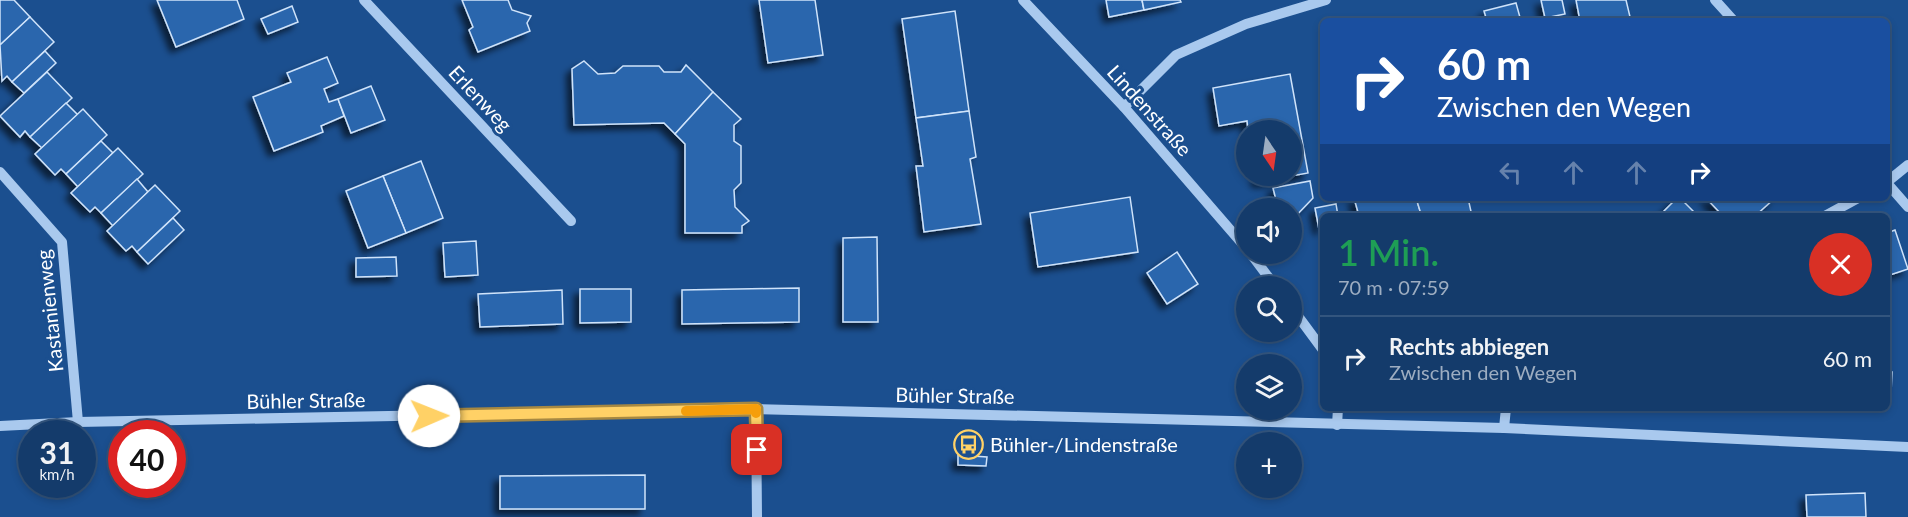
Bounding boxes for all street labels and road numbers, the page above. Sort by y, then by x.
street label: Erlenweg [444,60,518,136]
street label: Lindenstraße [1103,60,1197,160]
street label: Kastanienweg [31,249,67,373]
street label: Bühler Straße [895,382,1015,408]
street label: Bühler Straße [246,387,366,413]

